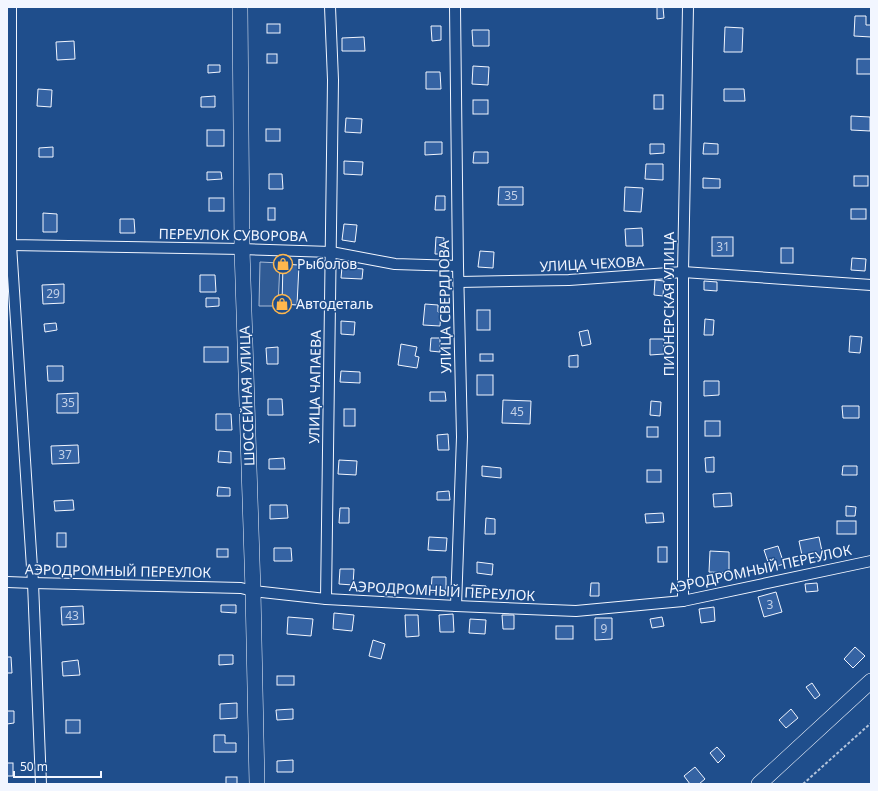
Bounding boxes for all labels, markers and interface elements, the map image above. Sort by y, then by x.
house number: 35 [504,187,518,204]
street label: ПЕРЕУЛОК СУВОРОВА [158,224,308,245]
street label: ПИОНЕРСКАЯ УЛИЦА [659,232,678,376]
house number: 31 [716,238,730,255]
street label: УЛИЦА СВЕРДЛОВА [434,240,455,374]
street label: УЛИЦА ЧЕХОВА [539,251,645,276]
shop icon: Рыболов [272,253,294,275]
place label: Рыболов [297,254,357,273]
house number: 29 [46,285,60,302]
shop icon: Автодеталь [271,293,293,315]
place label: Автодеталь [296,294,373,313]
street label: ШОССЕЙНАЯ УЛИЦА [235,326,258,466]
street label: УЛИЦА ЧАПАЕВА [304,330,325,444]
house number: 35 [61,394,75,411]
house number: 45 [510,403,524,420]
house number: 37 [58,446,72,463]
street label: АЭРОДРОМНЫЙ ПЕРЕУЛОК [667,540,853,597]
street label: АЭРОДРОМНЫЙ ПЕРЕУЛОК [25,559,212,582]
street label: АЭРОДРОМНЫЙ ПЕРЕУЛОК [348,576,536,605]
house number: 3 [767,596,774,613]
house number: 43 [65,607,79,624]
house number: 9 [601,620,608,637]
scale bar [14,753,101,779]
text: 50 m [20,758,48,775]

